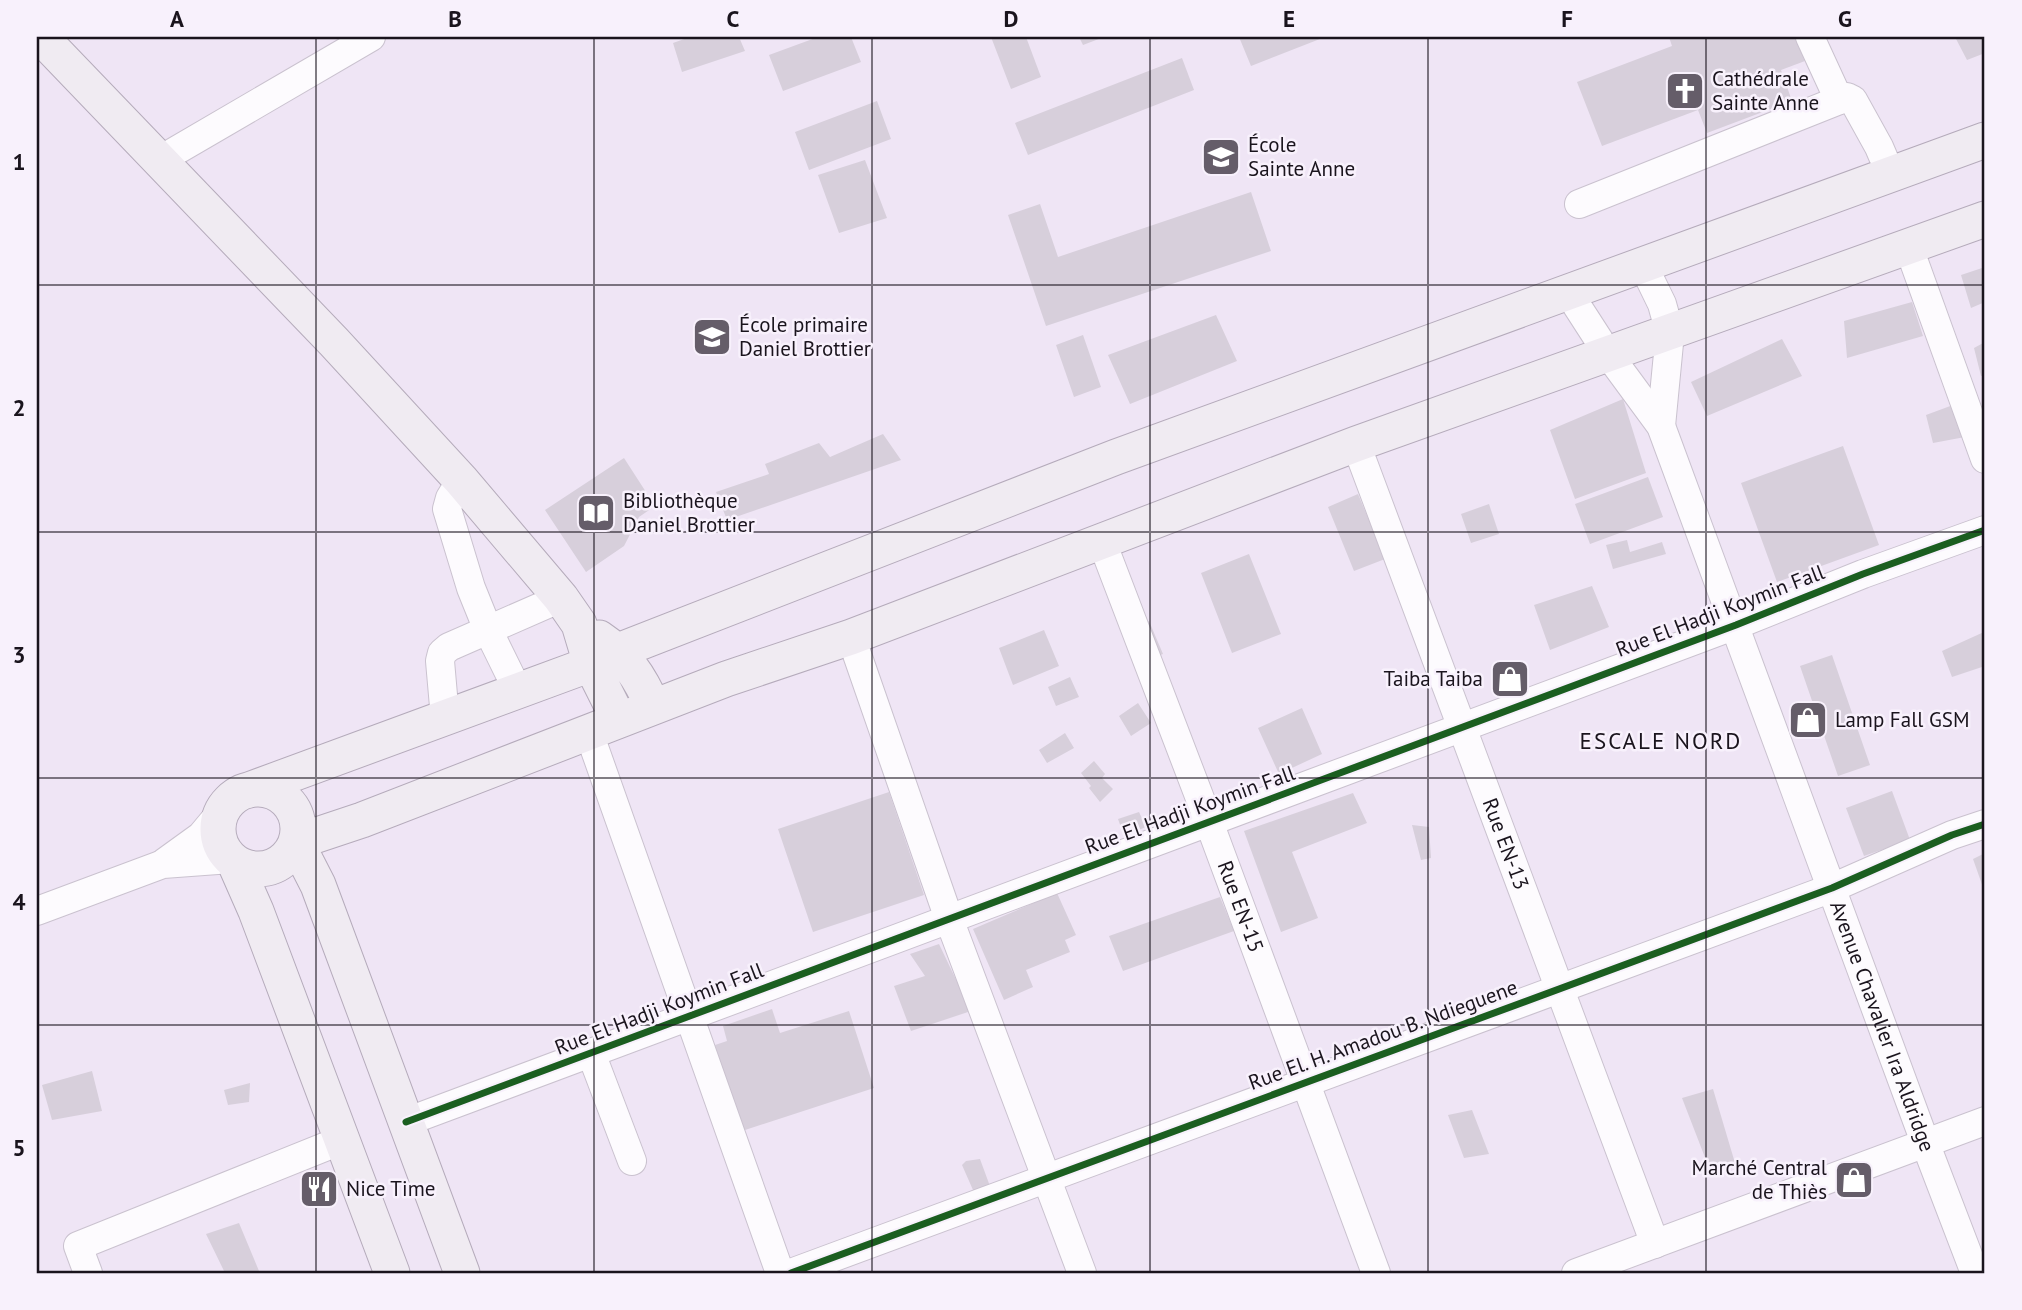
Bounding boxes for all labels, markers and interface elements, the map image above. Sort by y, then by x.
text: A [170,4,184,33]
text: B [448,4,462,33]
text: C [727,4,740,33]
text: D [1004,4,1018,33]
text: E [1283,4,1295,33]
text: F [1561,4,1573,33]
text: G [1838,4,1852,33]
place label: Cathédrale Sainte Anne [1712,65,1819,116]
church icon: Cathédrale Sainte Anne [1664,70,1706,112]
place label: École Sainte Anne [1248,131,1355,182]
school or university icon: École Sainte Anne [1200,136,1242,178]
text: 1 [12,147,26,176]
place label: École primaire Daniel Brottier [739,311,871,362]
school or university icon: École primaire Daniel Brottier [691,316,733,358]
text: 2 [12,393,26,422]
place label: Bibliothèque Daniel Brottier [623,487,755,538]
library icon: Bibliothèque Daniel Brottier [575,492,617,534]
street label: Rue El Hadji Koymin Fall [1612,558,1828,663]
text: 3 [12,640,26,669]
shop icon: Taiba Taiba [1489,658,1531,700]
place label: Taiba Taiba [1384,665,1483,692]
shop icon: Lamp Fall GSM [1787,699,1829,741]
place label: Lamp Fall GSM [1835,706,1970,733]
district label: ESCALE NORD [1580,726,1742,755]
street label: Rue El Hadji Koymin Fall [1081,759,1298,860]
street label: Rue EN-13 [1477,794,1535,893]
street label: Rue EN-15 [1212,857,1270,956]
text: 4 [12,887,26,916]
street label: Avenue Chavalier Ira Aldridge [1824,897,1941,1155]
street label: Rue El Hadji Koymin Fall [551,956,767,1061]
street label: Rue El. H. Amadou B. Ndieguene [1245,973,1521,1096]
text: 5 [12,1133,26,1162]
place label: Marché Central de Thiès [1691,1154,1827,1205]
shop icon: Marché Central de Thiès [1833,1159,1875,1201]
restaurant icon: Nice Time [298,1168,340,1210]
place label: Nice Time [346,1175,435,1202]

